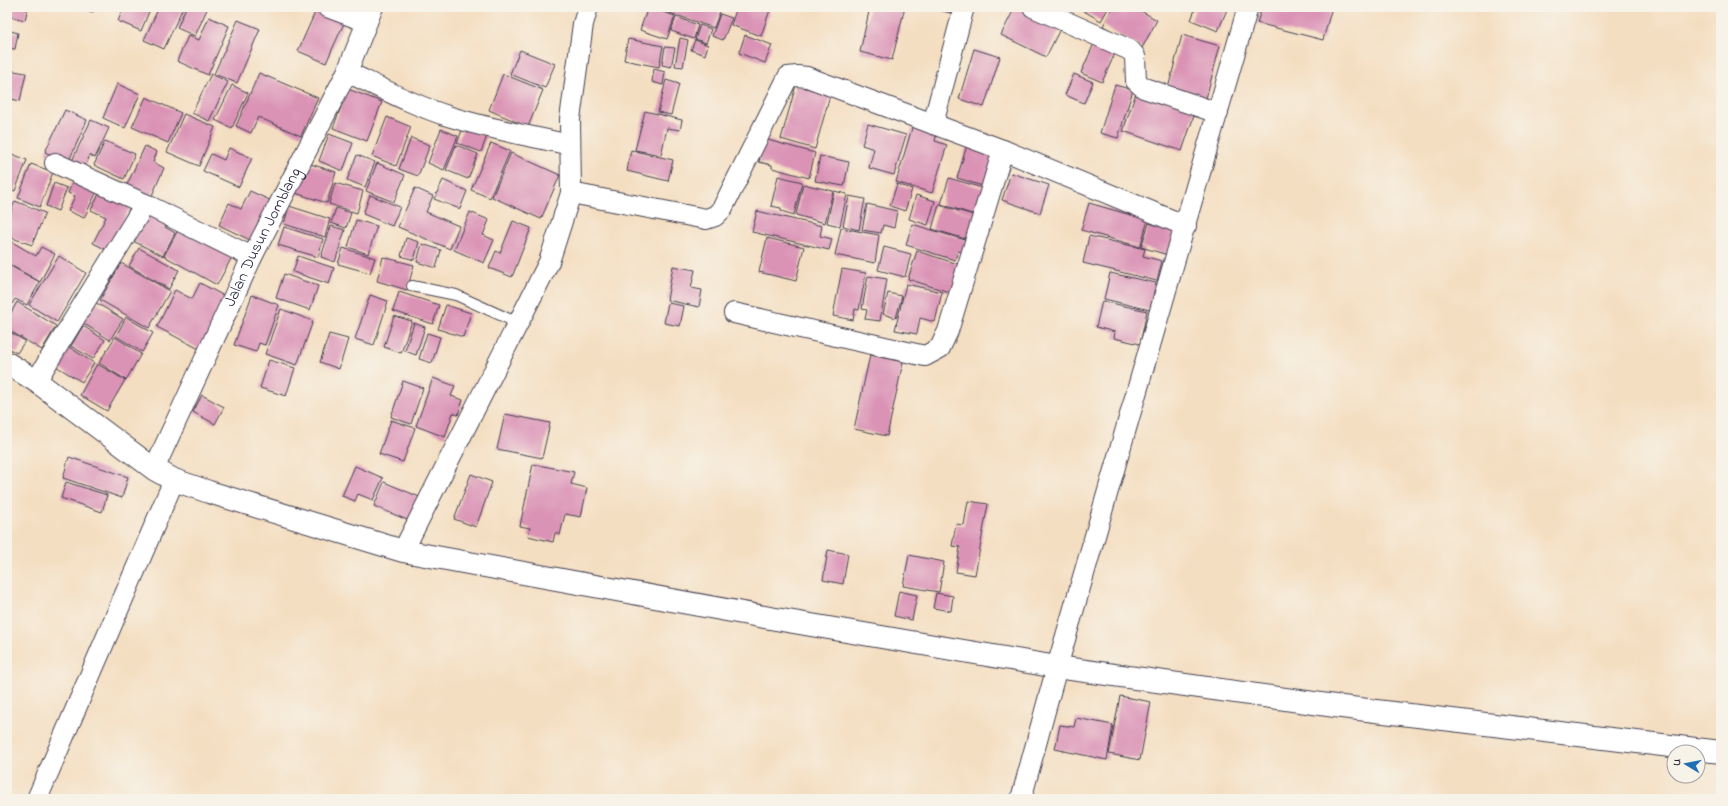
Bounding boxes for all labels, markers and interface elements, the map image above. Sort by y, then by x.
street label: Jalan Dusun Jomblang [218,164,308,311]
north arrow [1666,744,1706,784]
text: U [1669,758,1686,767]

